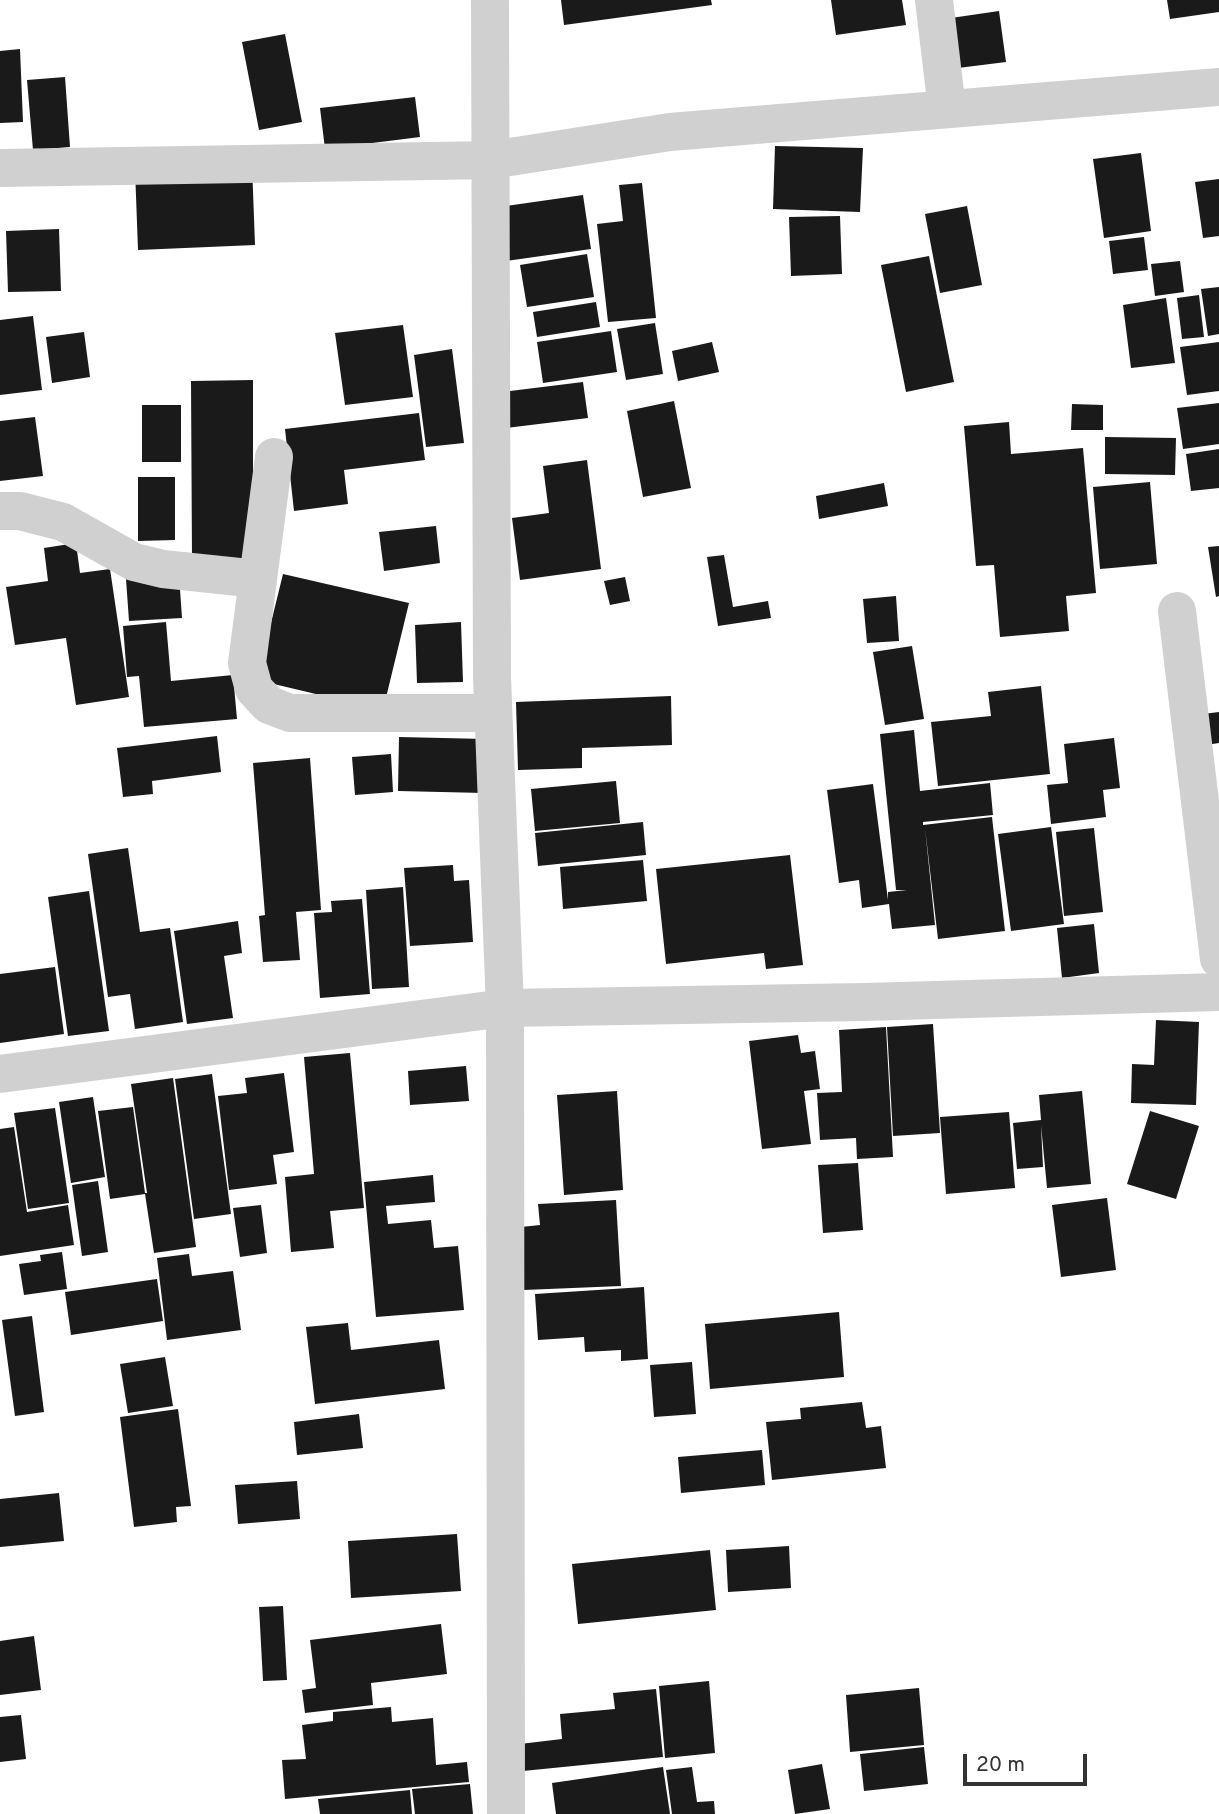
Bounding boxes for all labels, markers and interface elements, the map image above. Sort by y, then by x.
scale bar [967,1741,1091,1785]
text: 20 m [976,1752,1025,1779]

